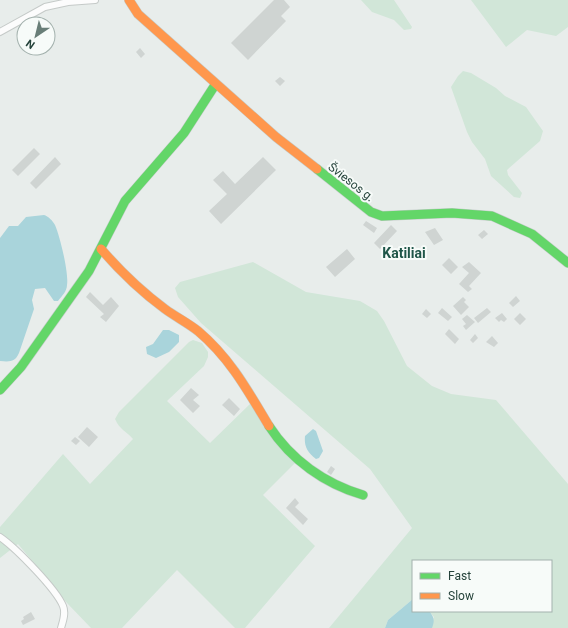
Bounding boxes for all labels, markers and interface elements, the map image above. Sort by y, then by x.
north arrow [16,16,56,56]
text: N [23,36,37,51]
street label: Šviesos g. [325,159,377,204]
district label: Katiliai [382,245,426,261]
legend [412,560,552,612]
text: Fast [448,569,471,583]
text: Slow [448,589,474,603]

